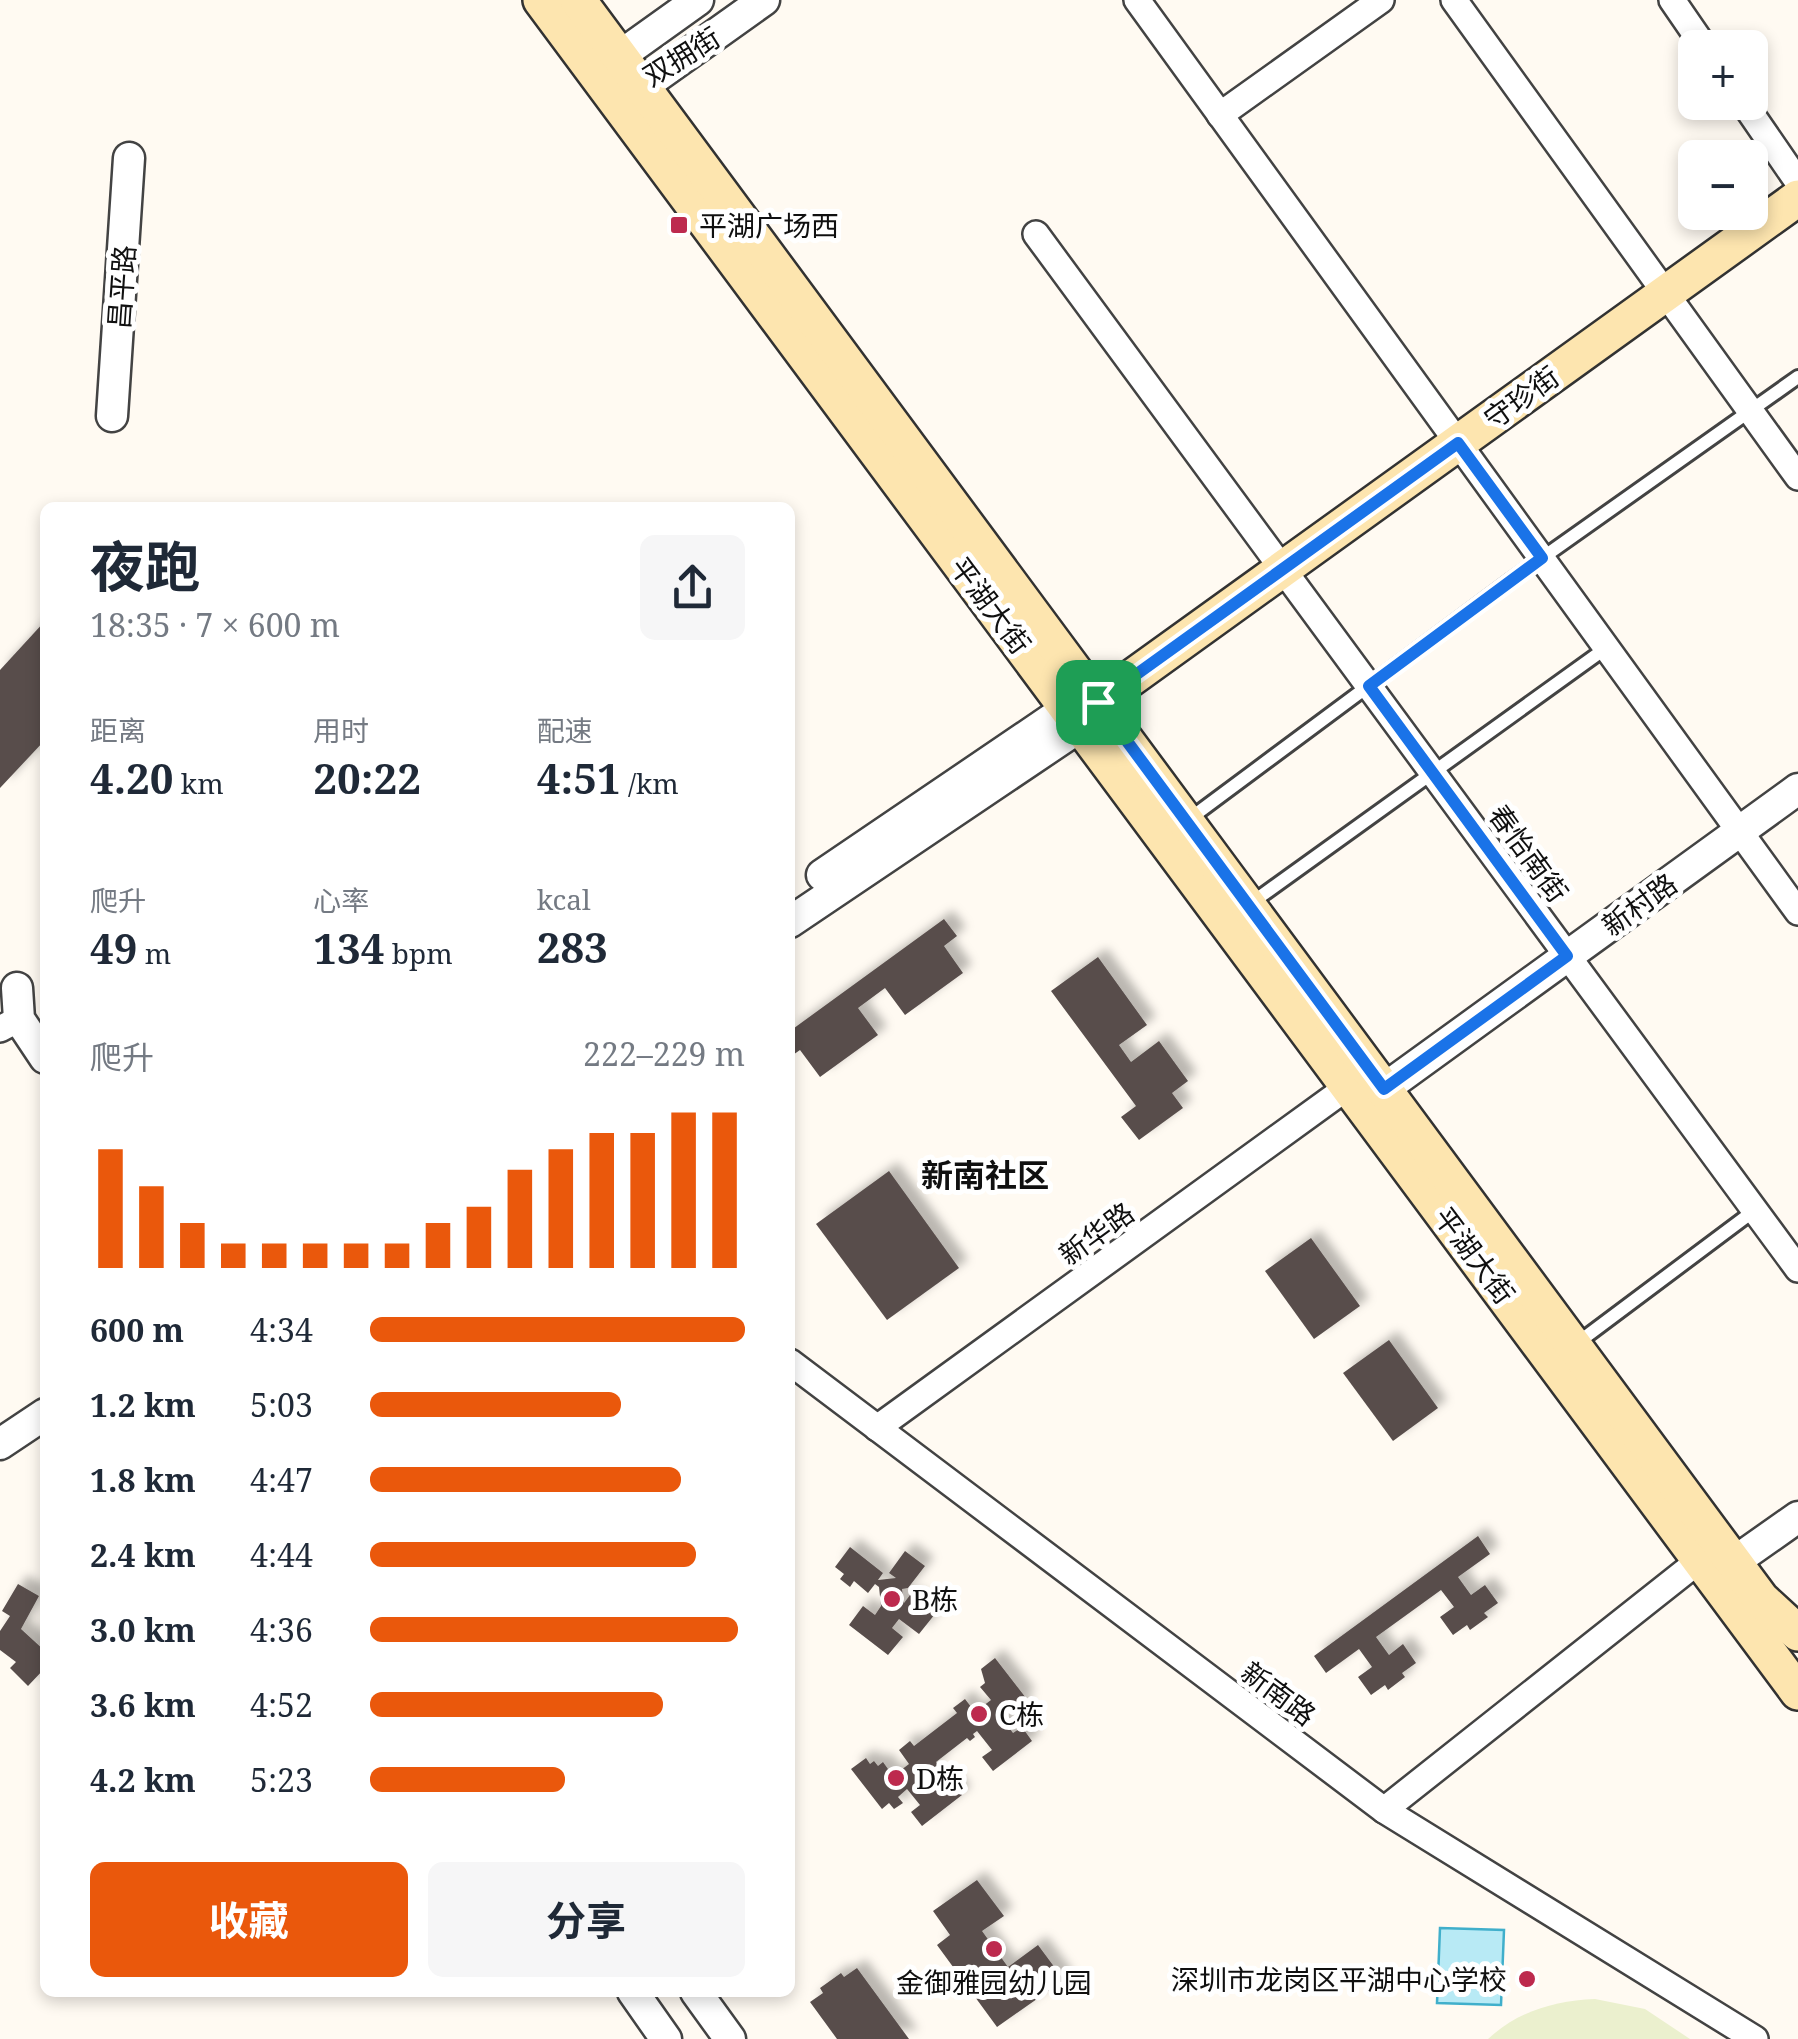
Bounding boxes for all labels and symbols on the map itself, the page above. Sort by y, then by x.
street label: 双拥街 [635,18,727,94]
place label: 平湖广场西 [699,206,839,244]
marker: 平湖广场西 [668,214,690,236]
street label: 昌平路 [99,244,143,330]
street label: 守珍街 [1476,357,1566,437]
street label: 平湖大街 [942,549,1040,661]
pin [1056,660,1141,745]
street label: 春怡南街 [1481,797,1577,909]
street label: 新村路 [1594,864,1684,944]
district label: 新南社区 [921,1153,1049,1196]
street label: 新华路 [1051,1193,1141,1273]
street label: 平湖大街 [1426,1199,1524,1311]
place label: B栋 [912,1580,958,1618]
marker: B栋 [881,1588,903,1610]
street label: 新南路 [1234,1653,1324,1733]
place label: C栋 [999,1695,1044,1733]
marker: C栋 [968,1703,990,1725]
place label: D栋 [916,1759,964,1797]
marker: D栋 [885,1767,907,1789]
marker: 金御雅园幼儿园 [983,1938,1005,1960]
place label: 深圳市龙岗区平湖中心学校 [1171,1960,1507,1998]
place label: 金御雅园幼儿园 [896,1963,1092,2001]
marker: 深圳市龙岗区平湖中心学校 [1516,1968,1538,1990]

